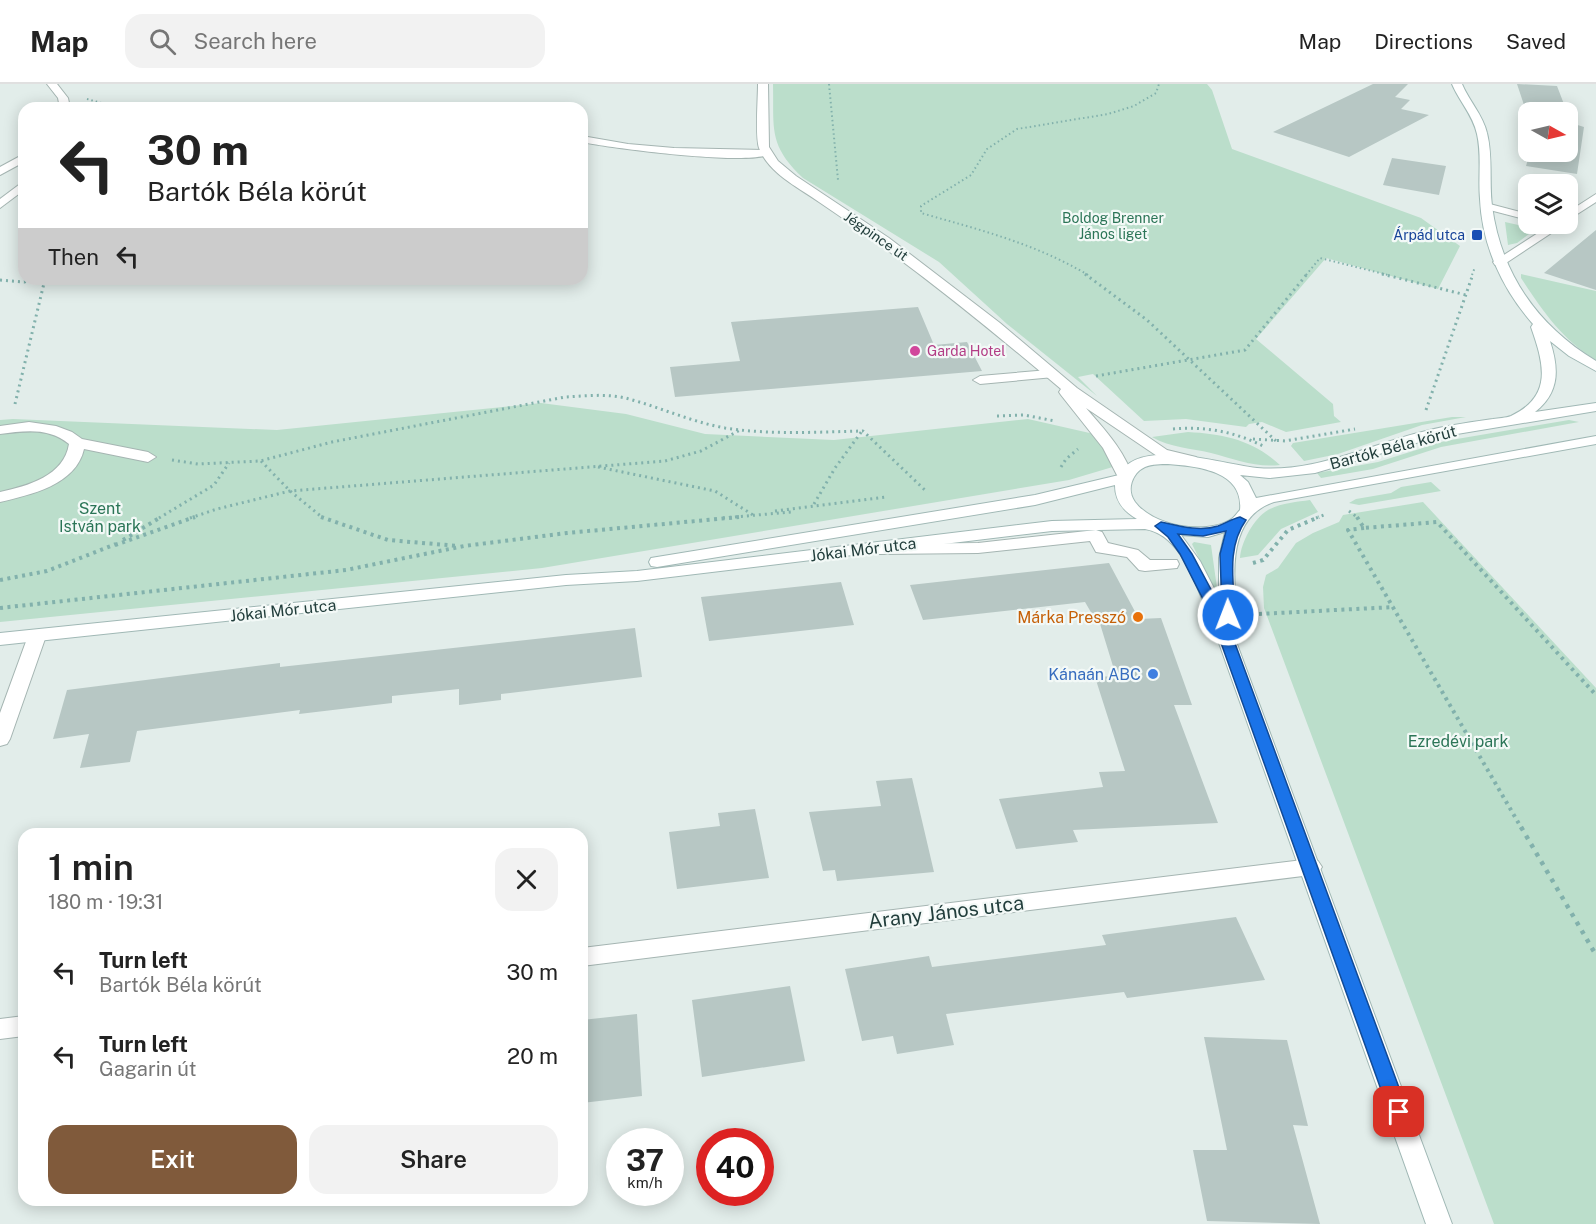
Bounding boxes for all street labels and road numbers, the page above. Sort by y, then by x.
street label: Jégpince út [841,208,911,264]
street label: Bartók Béla körút [1328,421,1459,474]
street label: Jókai Mór utca [809,534,917,565]
street label: Jókai Mór utca [229,595,337,626]
street label: Arany János utca [867,891,1025,933]

